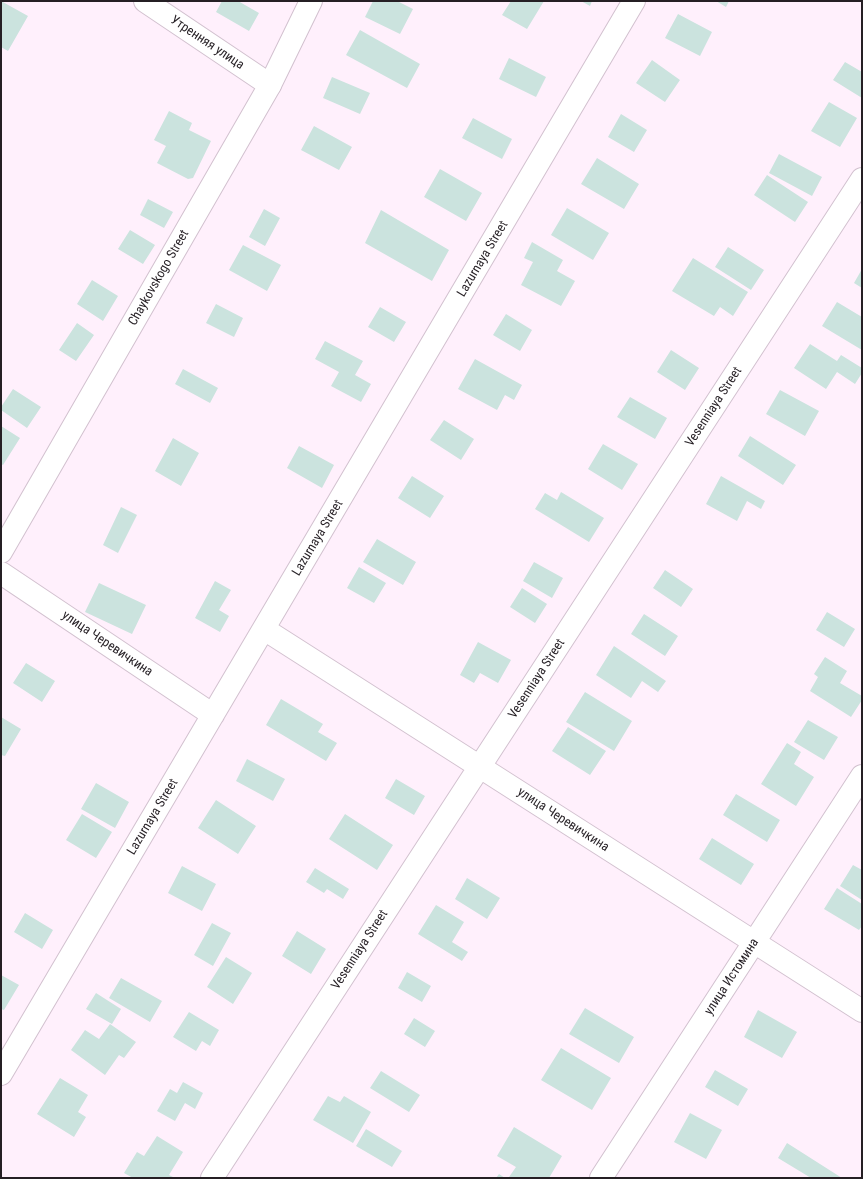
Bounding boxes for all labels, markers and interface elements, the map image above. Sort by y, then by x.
street label: Утренняя улица [167,13,247,73]
street label: Lazurnaya Street [454,218,512,300]
street label: Chaykovskogo Street [125,227,193,329]
street label: Vesenniaya Street [682,364,746,450]
street label: Lazurnaya Street [289,497,347,579]
street label: улица Черевичкина [59,608,155,680]
street label: Vesenniaya Street [505,636,569,722]
street label: Lazurnaya Street [124,776,182,858]
street label: улица Черевичкина [514,785,612,855]
street label: Vesenniaya Street [328,907,392,993]
street label: улица Истомина [701,936,763,1018]

